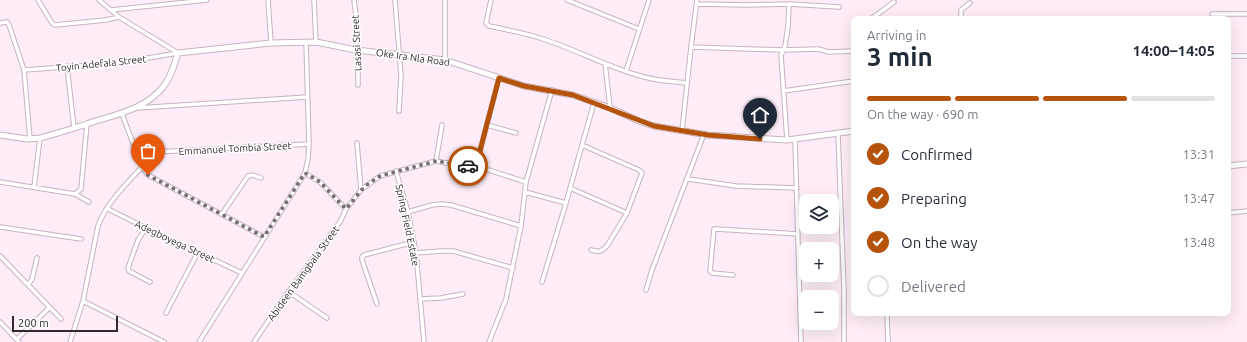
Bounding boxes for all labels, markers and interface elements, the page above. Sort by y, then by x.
street label: Lasasi Street [350,14,363,72]
text: Arriving in [867,28,926,42]
text: 3 min [867,42,933,71]
text: 14:00–14:05 [1132,42,1215,59]
street label: Oke Ira Nla Road [375,47,451,68]
street label: Toyin Adefala Street [55,53,147,74]
pin [743,98,777,139]
icon: home [749,104,771,126]
text: On the way · 690 m [867,107,979,121]
pin [131,134,165,175]
icon: bag [137,140,159,162]
street label: Emmanuel Tombia Street [178,140,292,157]
icon: check [867,143,889,165]
courier [448,146,488,186]
text: Confirmed [901,146,973,163]
text: 13:31 [1182,147,1215,161]
icon: car [457,155,479,177]
street label: Spring Field Estate [393,183,422,267]
icon: check [867,187,889,209]
text: Preparing [901,190,967,207]
text: 13:47 [1182,191,1215,205]
map controls [799,194,839,330]
button: layers [799,194,839,234]
street label: Adegboyega Street [133,218,216,265]
street label: Abideen Bamgbala Street [265,224,342,323]
icon: check [867,231,889,253]
text: On the way [901,234,977,251]
text: 13:48 [1182,235,1215,249]
button: + [799,242,839,282]
text: Delivered [901,278,966,295]
button: − [799,290,839,330]
scale bar [12,314,118,333]
text: 200 m [18,317,49,329]

